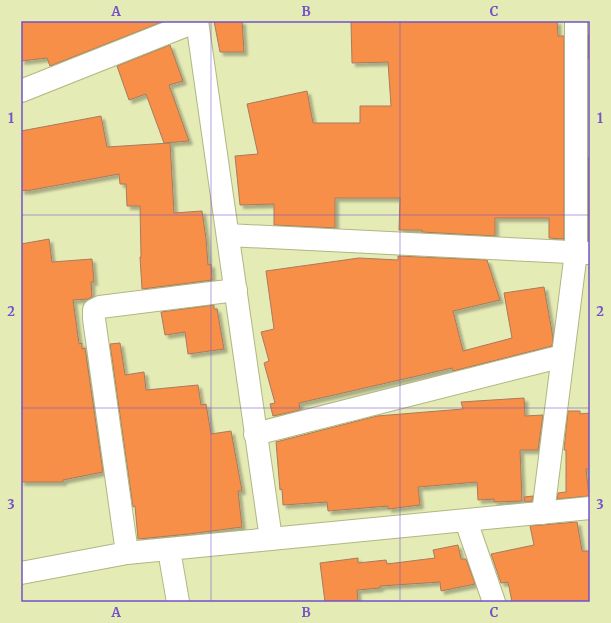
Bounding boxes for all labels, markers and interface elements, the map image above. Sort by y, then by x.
text: A [110,3,121,20]
text: B [301,3,311,20]
text: C [490,3,499,20]
text: 1 [8,110,14,127]
text: 1 [597,110,603,127]
text: 2 [7,303,15,320]
text: 2 [596,303,604,320]
text: 3 [7,496,15,513]
text: 3 [596,496,604,513]
text: A [110,604,121,621]
text: B [301,604,311,621]
text: C [490,604,499,621]

